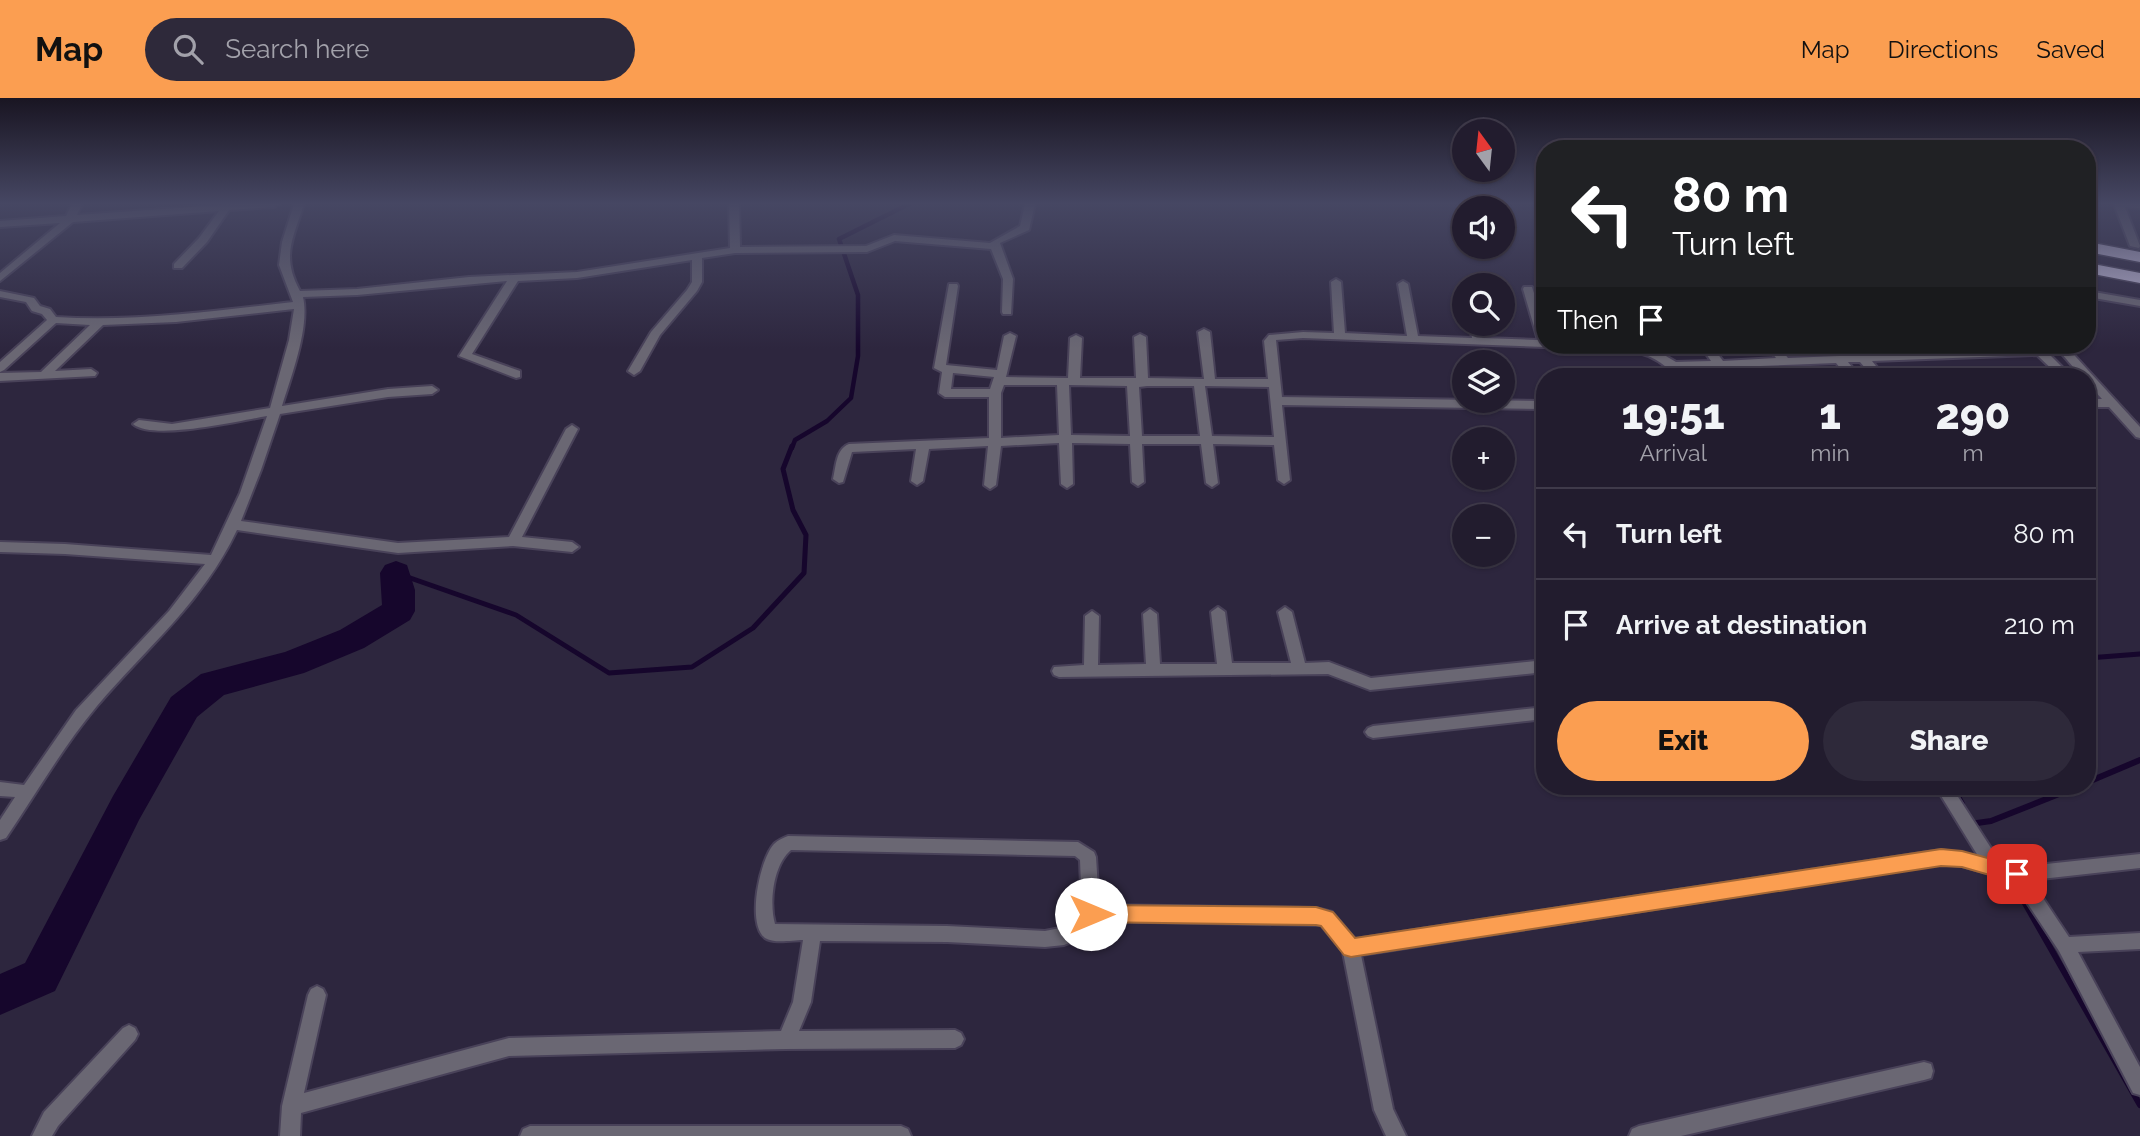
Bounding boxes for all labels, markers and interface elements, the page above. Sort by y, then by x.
search box [145,18,635,81]
text: Map [35,30,103,69]
icon: search [169,30,207,68]
text: Search here [225,34,370,64]
text: Map [1801,35,1850,64]
text: Directions [1888,35,1998,64]
text: Saved [2036,35,2105,64]
north arrow [1452,119,1516,182]
map controls [1452,119,1515,567]
text: 80 m [1672,166,1789,223]
icon: left [1557,168,1648,259]
button: sound [1452,196,1515,259]
text: Turn left [1672,225,1794,262]
button: search [1452,273,1515,336]
icon: arrive [1632,301,1670,339]
text: Then [1557,305,1618,335]
button: layers [1452,350,1515,413]
text: 19:51 [1622,390,1725,439]
text: 1 [1819,390,1841,439]
text: 290 [1936,390,2010,439]
button: + [1452,427,1515,490]
text: Arrival [1639,439,1707,466]
text: min [1810,439,1850,466]
text: m [1962,439,1984,466]
button: − [1452,504,1515,567]
icon: left [1557,515,1595,553]
text: Turn left [1616,519,1722,549]
text: 80 m [2013,519,2075,549]
icon: arrive [1557,606,1595,644]
text: Arrive at destination [1616,610,1867,640]
text: 210 m [2004,610,2075,640]
button: Exit [1557,701,1809,781]
button: Share [1823,701,2075,781]
pin [1987,844,2047,904]
icon: arrive [1998,855,2036,893]
position arrow [1054,877,1128,951]

